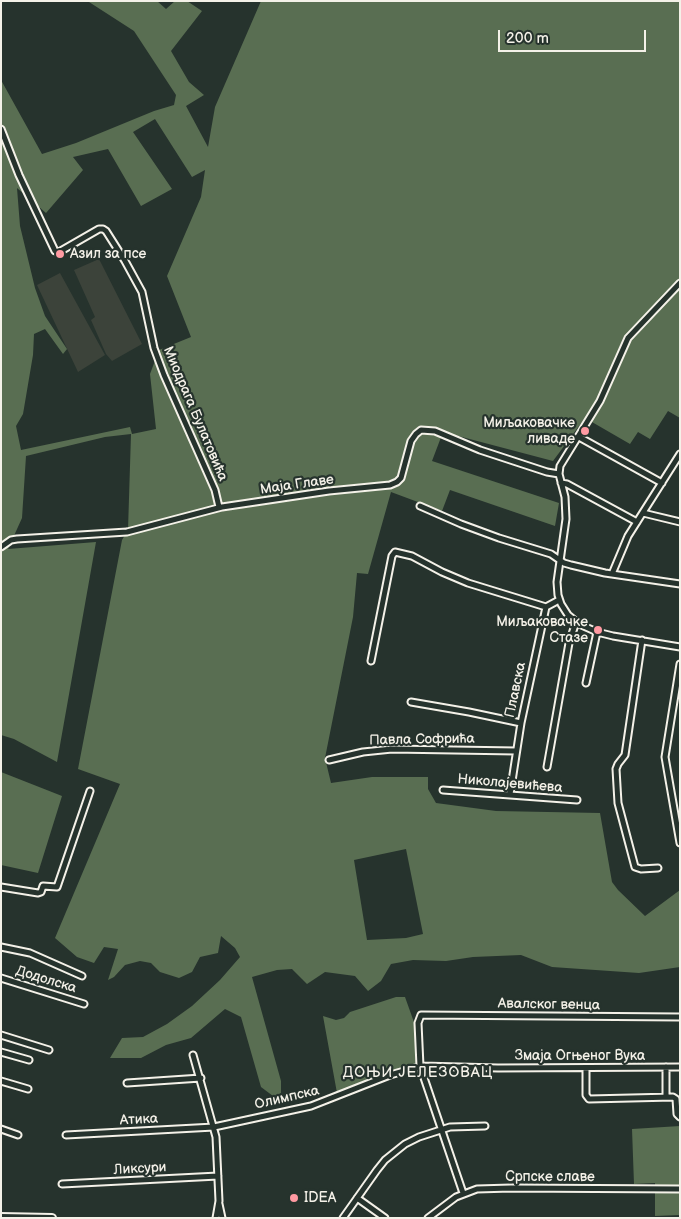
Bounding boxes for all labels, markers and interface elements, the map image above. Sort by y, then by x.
scale bar [501,20,648,52]
text: 200 m [506,29,549,48]
place label: Азил за псе [70,246,146,262]
marker: Азил за псе [54,248,66,260]
street label: Миодрага Булатовића [159,344,231,484]
place label: Миљаковачке ливаде [483,415,575,448]
marker: Миљаковачке ливаде [579,425,591,437]
street label: Маја Главе [259,472,335,498]
place label: Миљаковачке Стазе [496,614,588,646]
marker: Миљаковачке Стазе [592,624,604,636]
street label: Плавска [502,661,530,719]
street label: Павла Софрића [369,731,475,749]
street label: Николајевићева [457,771,563,797]
street label: Додолска [14,963,78,997]
street label: Авалског венца [498,996,600,1014]
street label: Змаја Огњеног Вука [515,1048,645,1064]
district label: ДОЊИ ЈЕЛЕЗОВАЦ [341,1064,495,1082]
street label: Олимпска [253,1082,321,1114]
street label: Атика [119,1111,159,1129]
street label: Ликсури [113,1159,167,1179]
street label: Српске славе [505,1169,595,1185]
place label: IDEA [304,1190,336,1206]
marker: IDEA [288,1192,300,1204]

